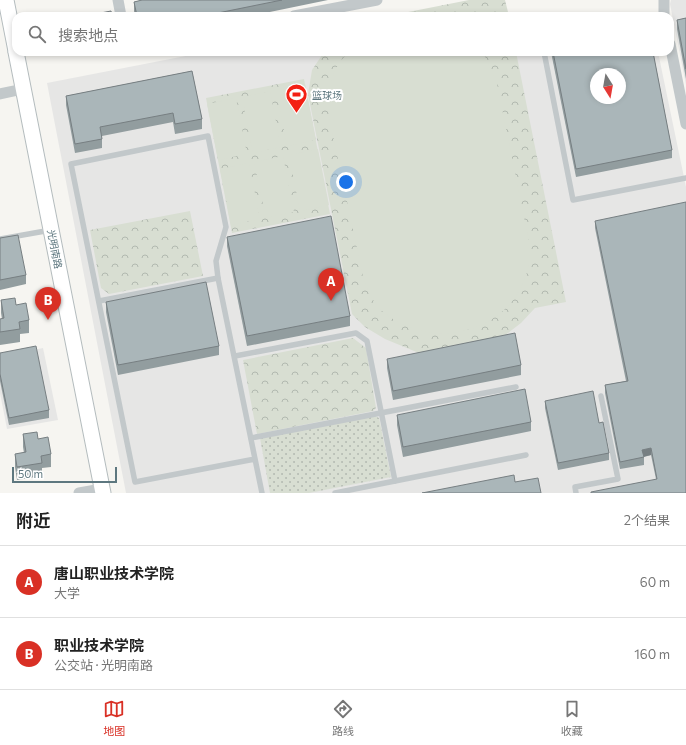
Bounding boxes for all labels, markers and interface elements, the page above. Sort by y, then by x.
search box [12,12,674,56]
icon: search [26,23,48,45]
text: 搜索地点 [58,26,118,44]
north arrow [590,68,626,104]
sports icon: 篮球场 [283,82,309,115]
place label: 篮球场 [312,89,342,101]
your location [336,172,356,192]
street label: 光明南路 [45,228,65,270]
pin: A [318,268,344,301]
pin: B [35,287,61,320]
scale bar [12,465,117,484]
text: 50 m [18,467,43,480]
text: 附近 [16,510,50,531]
text: 2个结果 [624,512,670,528]
text: 唐山职业技术学院 [54,564,174,582]
text: A [24,574,34,590]
text: 60 m [640,574,670,590]
text: 大学 [54,585,80,601]
text: 职业技术学院 [54,636,144,654]
text: B [25,646,33,662]
text: 160 m [634,646,670,662]
text: 公交站 · 光明南路 [54,657,153,673]
tab: 地图 [103,698,125,738]
tab: 路线 [332,698,354,738]
tab: 收藏 [561,698,583,738]

